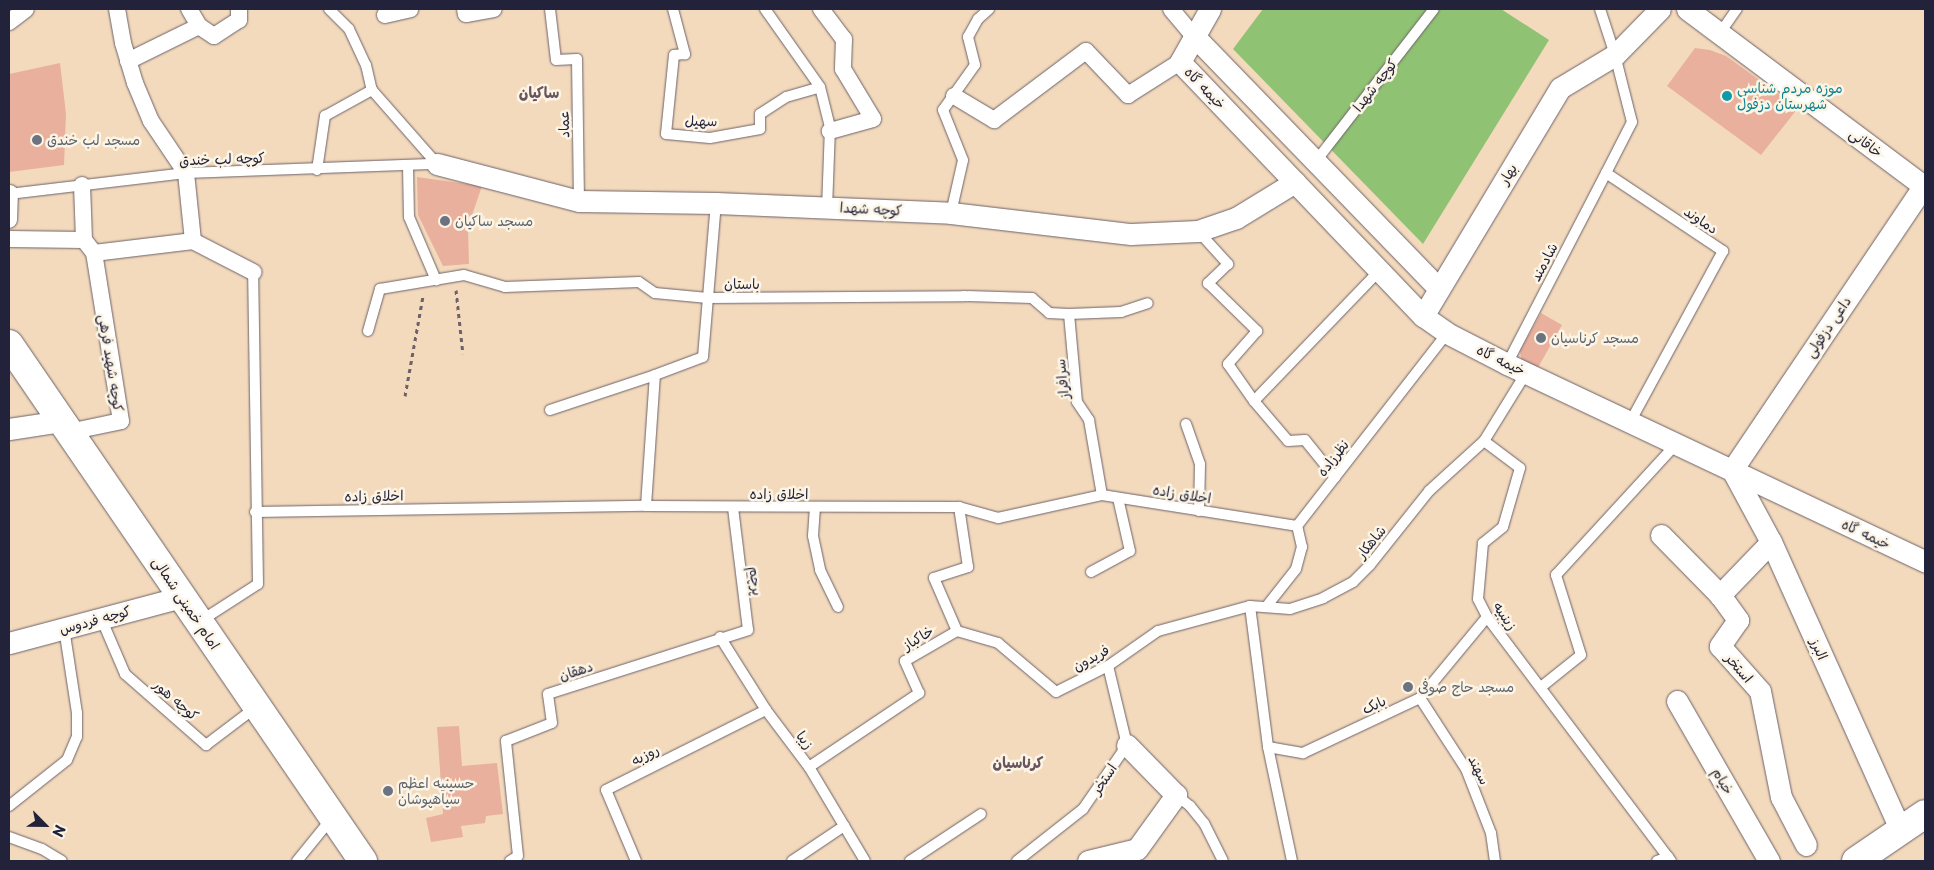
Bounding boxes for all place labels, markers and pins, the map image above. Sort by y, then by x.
place label: موزه مردم شناسی شهرستان دزفول [1737,80,1843,112]
marker: موزه مردم شناسی شهرستان دزفول [1721,90,1733,102]
place label: مسجد لب خندق [47,132,140,148]
marker: مسجد لب خندق [31,134,43,146]
place label: مسجد ساکیان [455,213,533,229]
marker: مسجد ساکیان [439,215,451,227]
place label: مسجد کرناسیان [1551,330,1639,346]
marker: مسجد کرناسیان [1535,332,1547,344]
place label: مسجد حاج صوفی [1418,679,1514,695]
marker: مسجد حاج صوفی [1402,681,1414,693]
place label: حسینیه اعظم سیاهپوشان [398,775,474,808]
marker: حسینیه اعظم سیاهپوشان [382,785,394,797]

